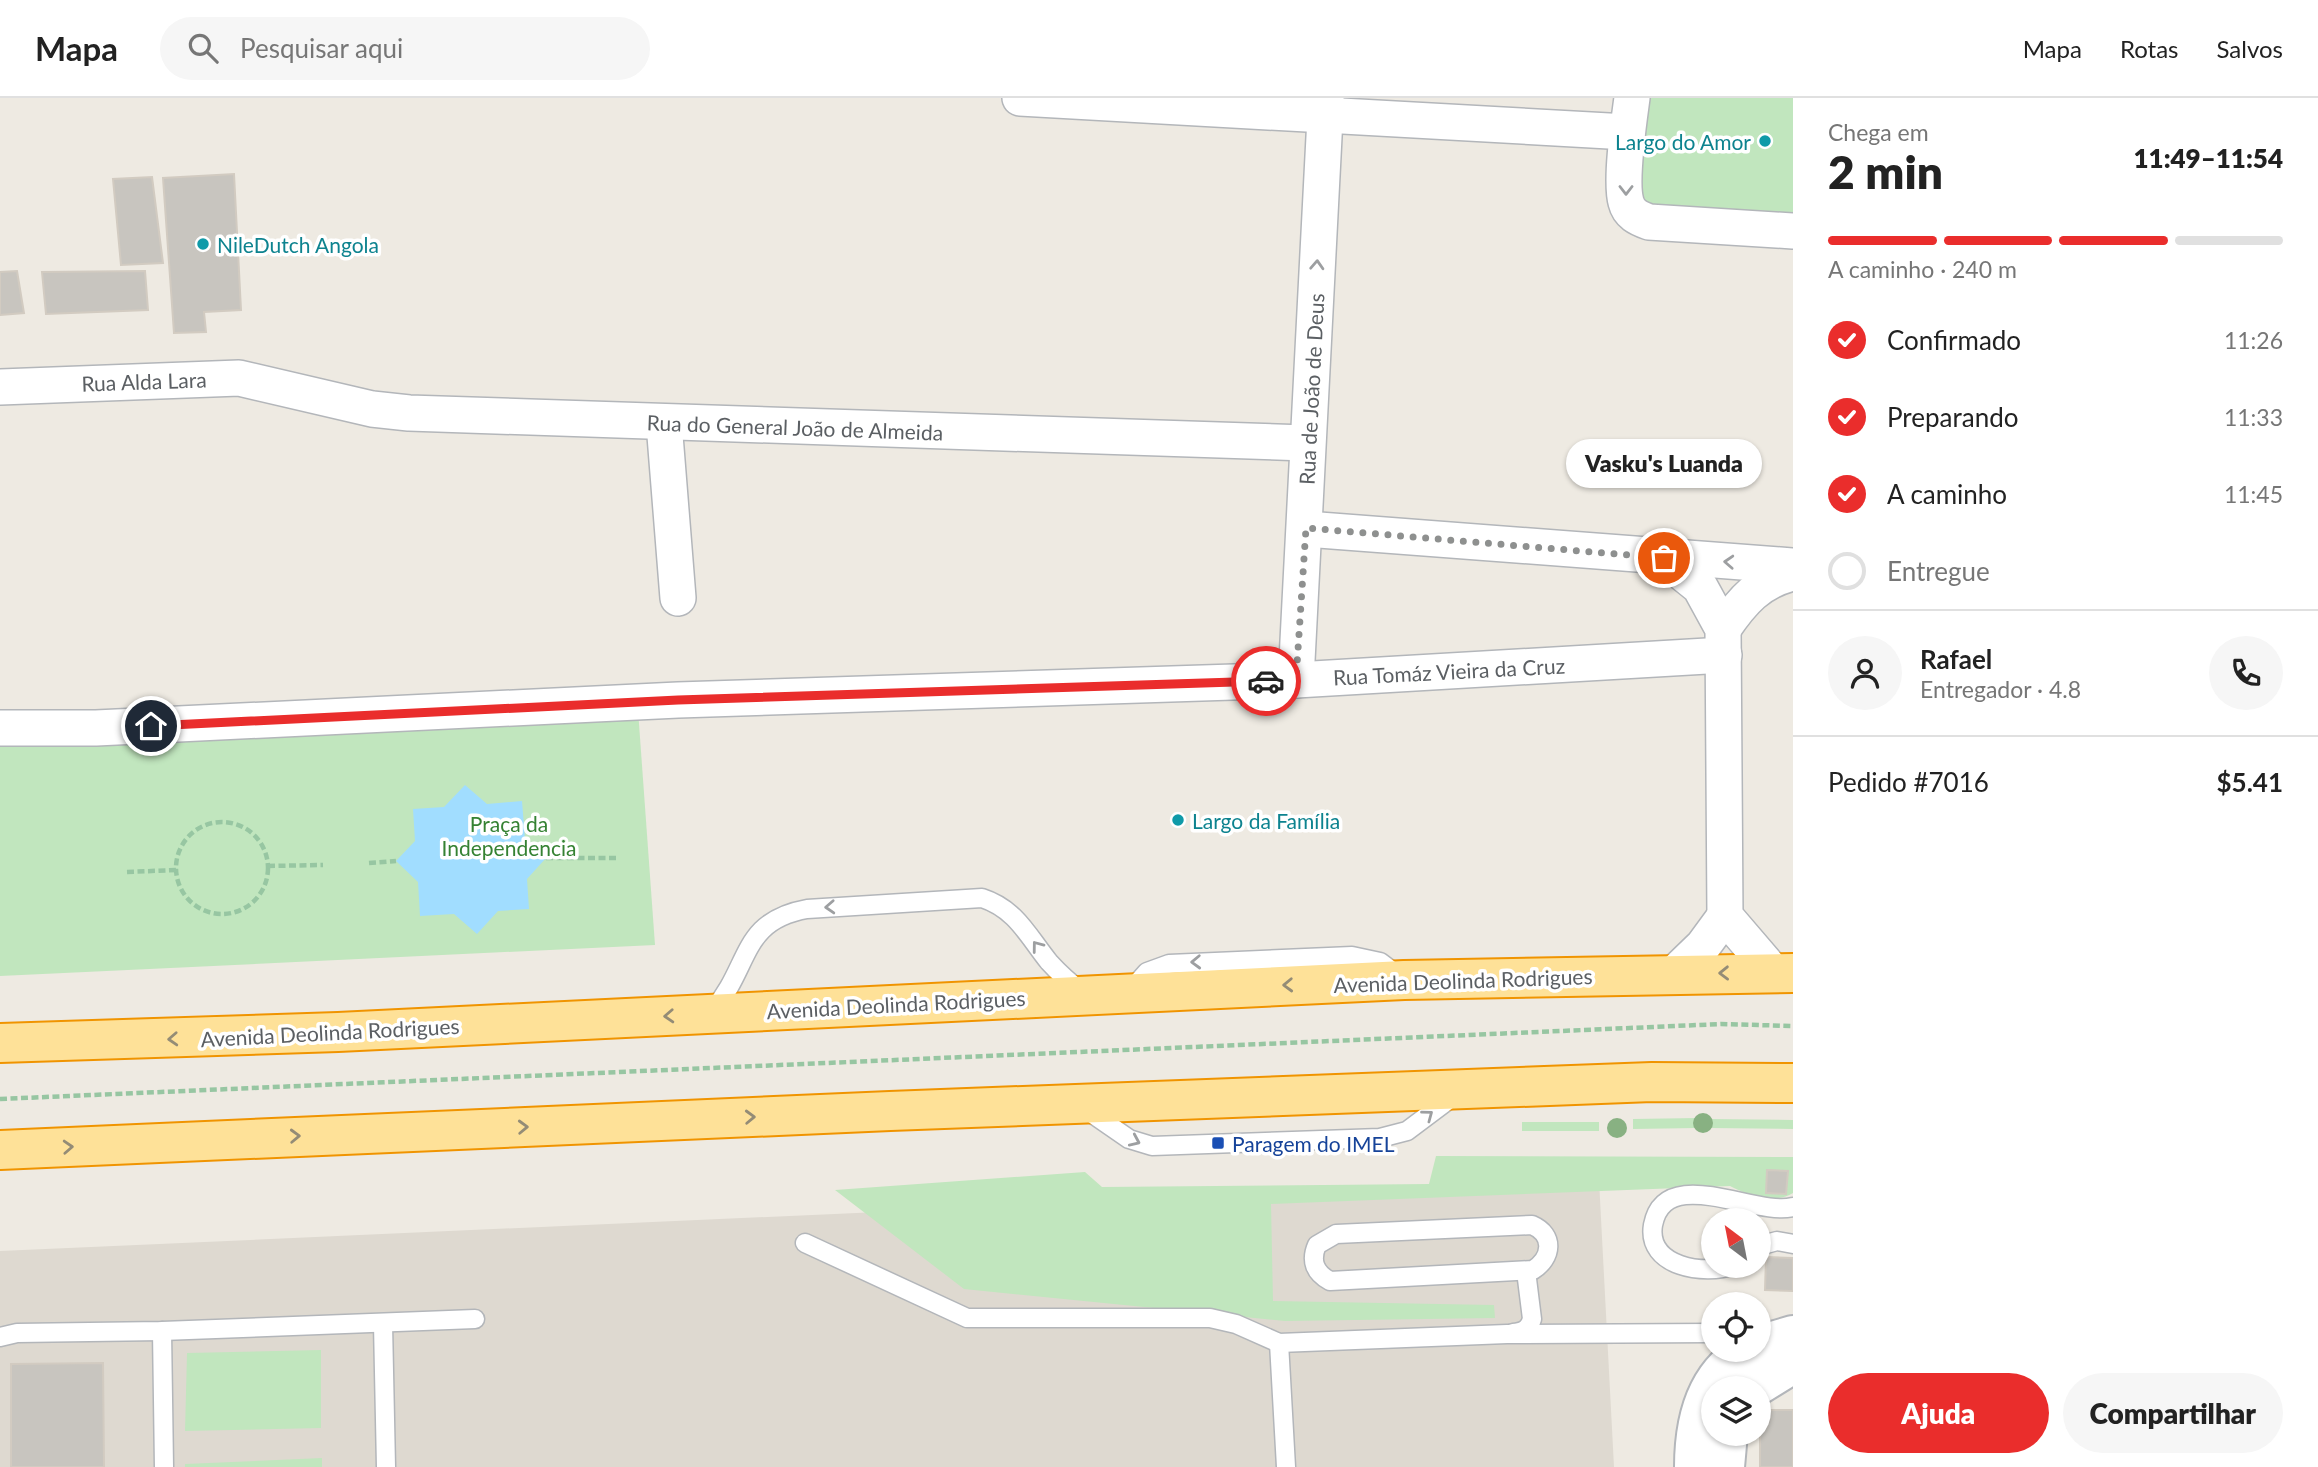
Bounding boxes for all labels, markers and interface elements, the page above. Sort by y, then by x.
search box [160,17,650,80]
text: Mapa [35,28,118,68]
icon: search [184,29,222,67]
text: Pesquisar aqui [240,32,403,64]
text: Mapa [2023,34,2082,63]
text: Rotas [2120,34,2179,63]
text: Salvos [2217,34,2283,63]
text: Chega em [1828,118,1929,146]
place label: Largo do Amor [1615,129,1751,154]
marker: Largo do Amor [1757,133,1773,149]
text: 11:49–11:54 [2133,142,2283,174]
text: 2 min [1828,144,1943,199]
one-way arrow [1618,185,1634,196]
place label: NileDutch Angola [217,232,379,257]
marker: NileDutch Angola [195,236,211,252]
text: A caminho · 240 m [1828,255,2017,283]
one-way arrow [1309,259,1324,270]
street label: Rua de João de Deus [1293,293,1329,485]
icon: check [1828,321,1866,359]
text: Confirmado [1887,324,2021,356]
text: 11:26 [2224,326,2283,354]
street label: Rua Alda Lara [81,366,207,396]
icon: check [1828,398,1866,436]
text: Preparando [1887,401,2019,433]
text: 11:33 [2224,403,2283,431]
street label: Rua do General João de Almeida [646,409,944,445]
callout: Vasku's Luanda [1566,439,1762,488]
text: Vasku's Luanda [1585,449,1743,477]
icon: check [1828,475,1866,513]
text: A caminho [1887,478,2007,510]
text: 11:45 [2224,480,2283,508]
pin [1634,528,1694,588]
icon: bag [1645,539,1683,577]
one-way arrow [1723,555,1734,570]
text: Entregue [1887,555,1990,587]
button: person [1828,636,1902,710]
button: phone [2209,636,2283,710]
text: Rafael [1920,643,1992,675]
courier [1231,646,1301,716]
street label: Rua Tomáz Vieira da Cruz [1332,652,1566,690]
icon: car [1247,662,1285,700]
text: Entregador · 4.8 [1920,675,2081,703]
pin [121,696,181,756]
icon: home [132,707,170,745]
text: Pedido #7016 [1828,766,1989,798]
text: $5.41 [2217,766,2283,798]
place label: Largo da Família [1192,808,1340,833]
park label: Praça da Independencia [442,811,576,860]
marker: Largo da Família [1170,812,1186,828]
one-way arrow [824,900,835,915]
one-way arrow [1033,941,1046,954]
one-way arrow [1190,955,1201,970]
street label: Avenida Deolinda Rodrigues [1333,963,1593,997]
one-way arrow [1718,965,1728,981]
one-way arrow [1282,978,1293,993]
street label: Avenida Deolinda Rodrigues [766,985,1026,1023]
one-way arrow [663,1009,674,1024]
street label: Avenida Deolinda Rodrigues [200,1013,460,1051]
one-way arrow [167,1031,178,1046]
one-way arrow [745,1109,756,1124]
one-way arrow [1420,1111,1433,1123]
one-way arrow [517,1119,528,1134]
one-way arrow [290,1129,301,1144]
place label: Paragem do IMEL [1232,1131,1395,1156]
one-way arrow [1128,1132,1140,1146]
marker: Paragem do IMEL [1210,1135,1226,1151]
one-way arrow [63,1139,74,1154]
north arrow [1701,1208,1771,1278]
map controls [1701,1208,1771,1446]
button: locate [1701,1292,1771,1362]
button: Ajuda [1828,1373,2049,1453]
button: Compartilhar [2063,1373,2283,1453]
button: layers [1701,1376,1771,1446]

